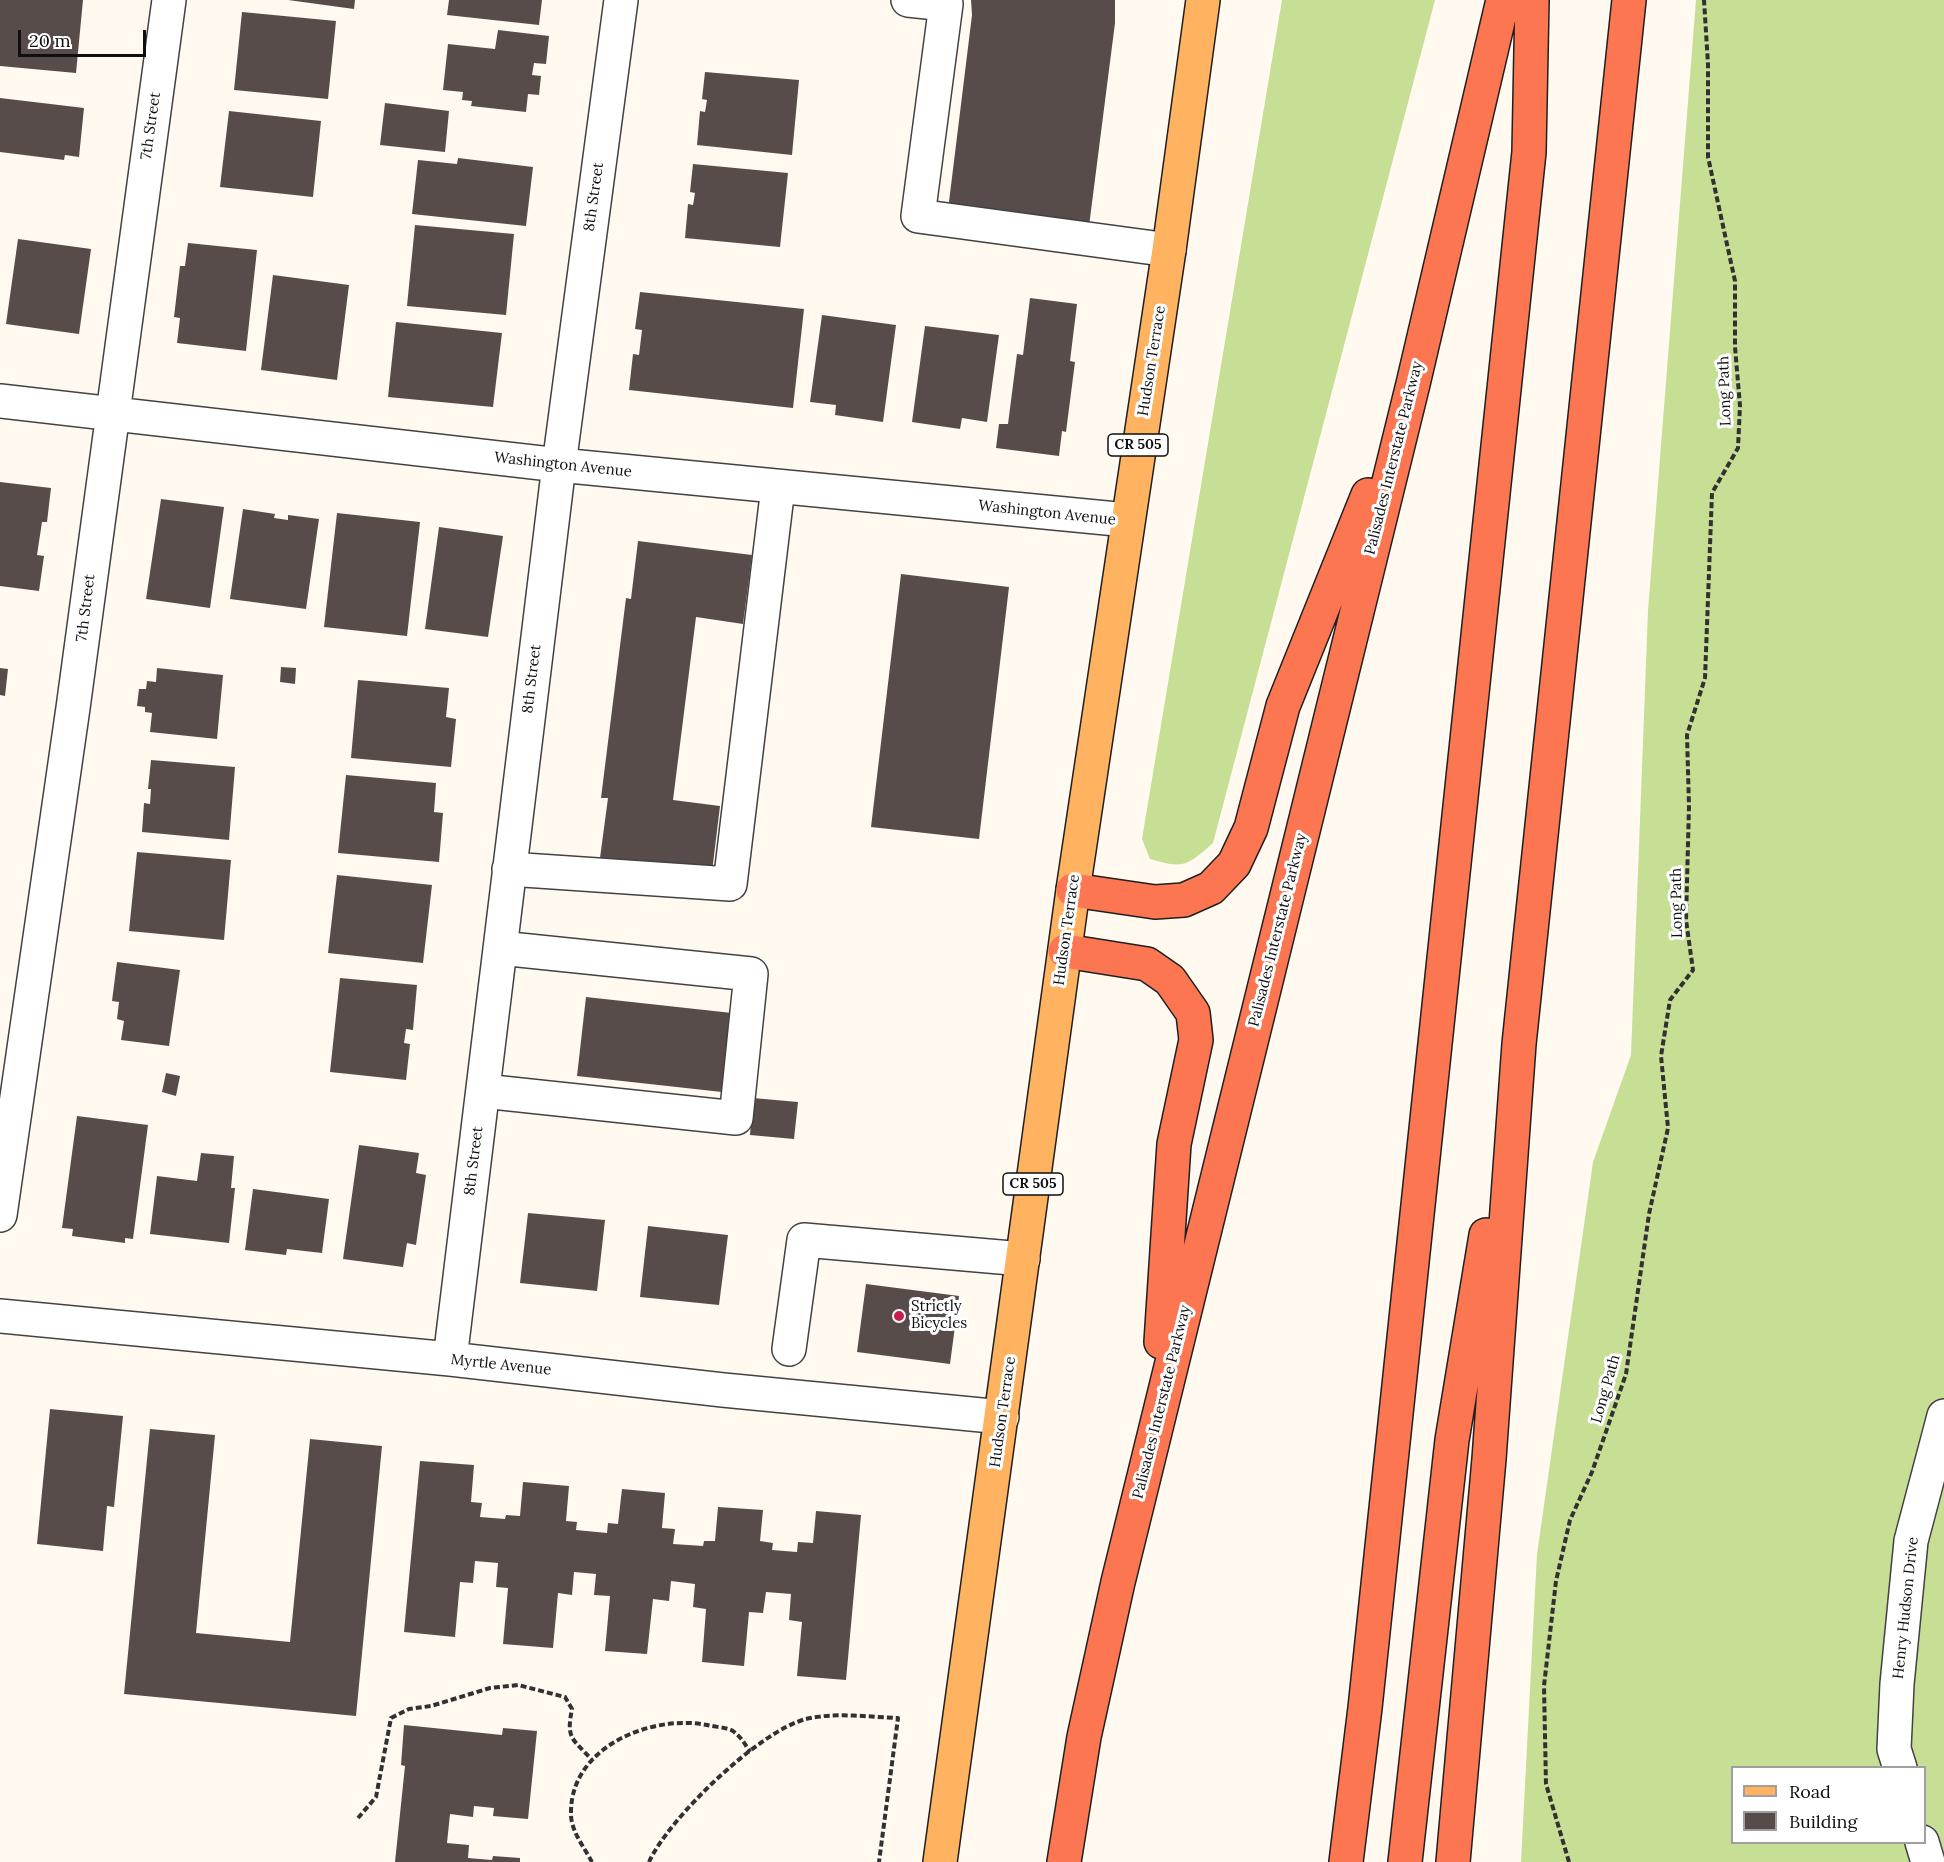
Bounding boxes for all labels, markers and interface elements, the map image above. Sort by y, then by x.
scale bar [21,18,148,56]
text: 20 m [29,29,71,52]
street label: 7th Street [137,91,165,161]
street label: 8th Street [580,161,608,233]
street label: Hudson Terrace [1134,304,1170,418]
street label: Long Path [1715,356,1735,426]
street label: Palisades Interstate Parkway [1361,359,1427,557]
road number: CR 505 [1108,434,1168,456]
street label: Washington Avenue [493,449,633,481]
street label: Washington Avenue [977,497,1117,529]
street label: 7th Street [73,573,99,643]
street label: 8th Street [519,643,545,715]
street label: Palisades Interstate Parkway [1245,831,1311,1029]
street label: Long Path [1667,868,1687,938]
street label: Hudson Terrace [1050,873,1084,987]
street label: 8th Street [461,1125,487,1197]
road number: CR 505 [1003,1173,1063,1195]
place label: Strictly Bicycles [911,1298,967,1333]
street label: Palisades Interstate Parkway [1129,1303,1195,1501]
marker: Strictly Bicycles [892,1309,906,1323]
street label: Myrtle Avenue [450,1351,552,1379]
street label: Long Path [1588,1353,1624,1425]
street label: Hudson Terrace [986,1355,1020,1469]
street label: Henry Hudson Drive [1890,1536,1922,1680]
legend [1731,1766,1926,1844]
text: Road [1789,1780,1831,1803]
text: Building [1789,1810,1857,1833]

